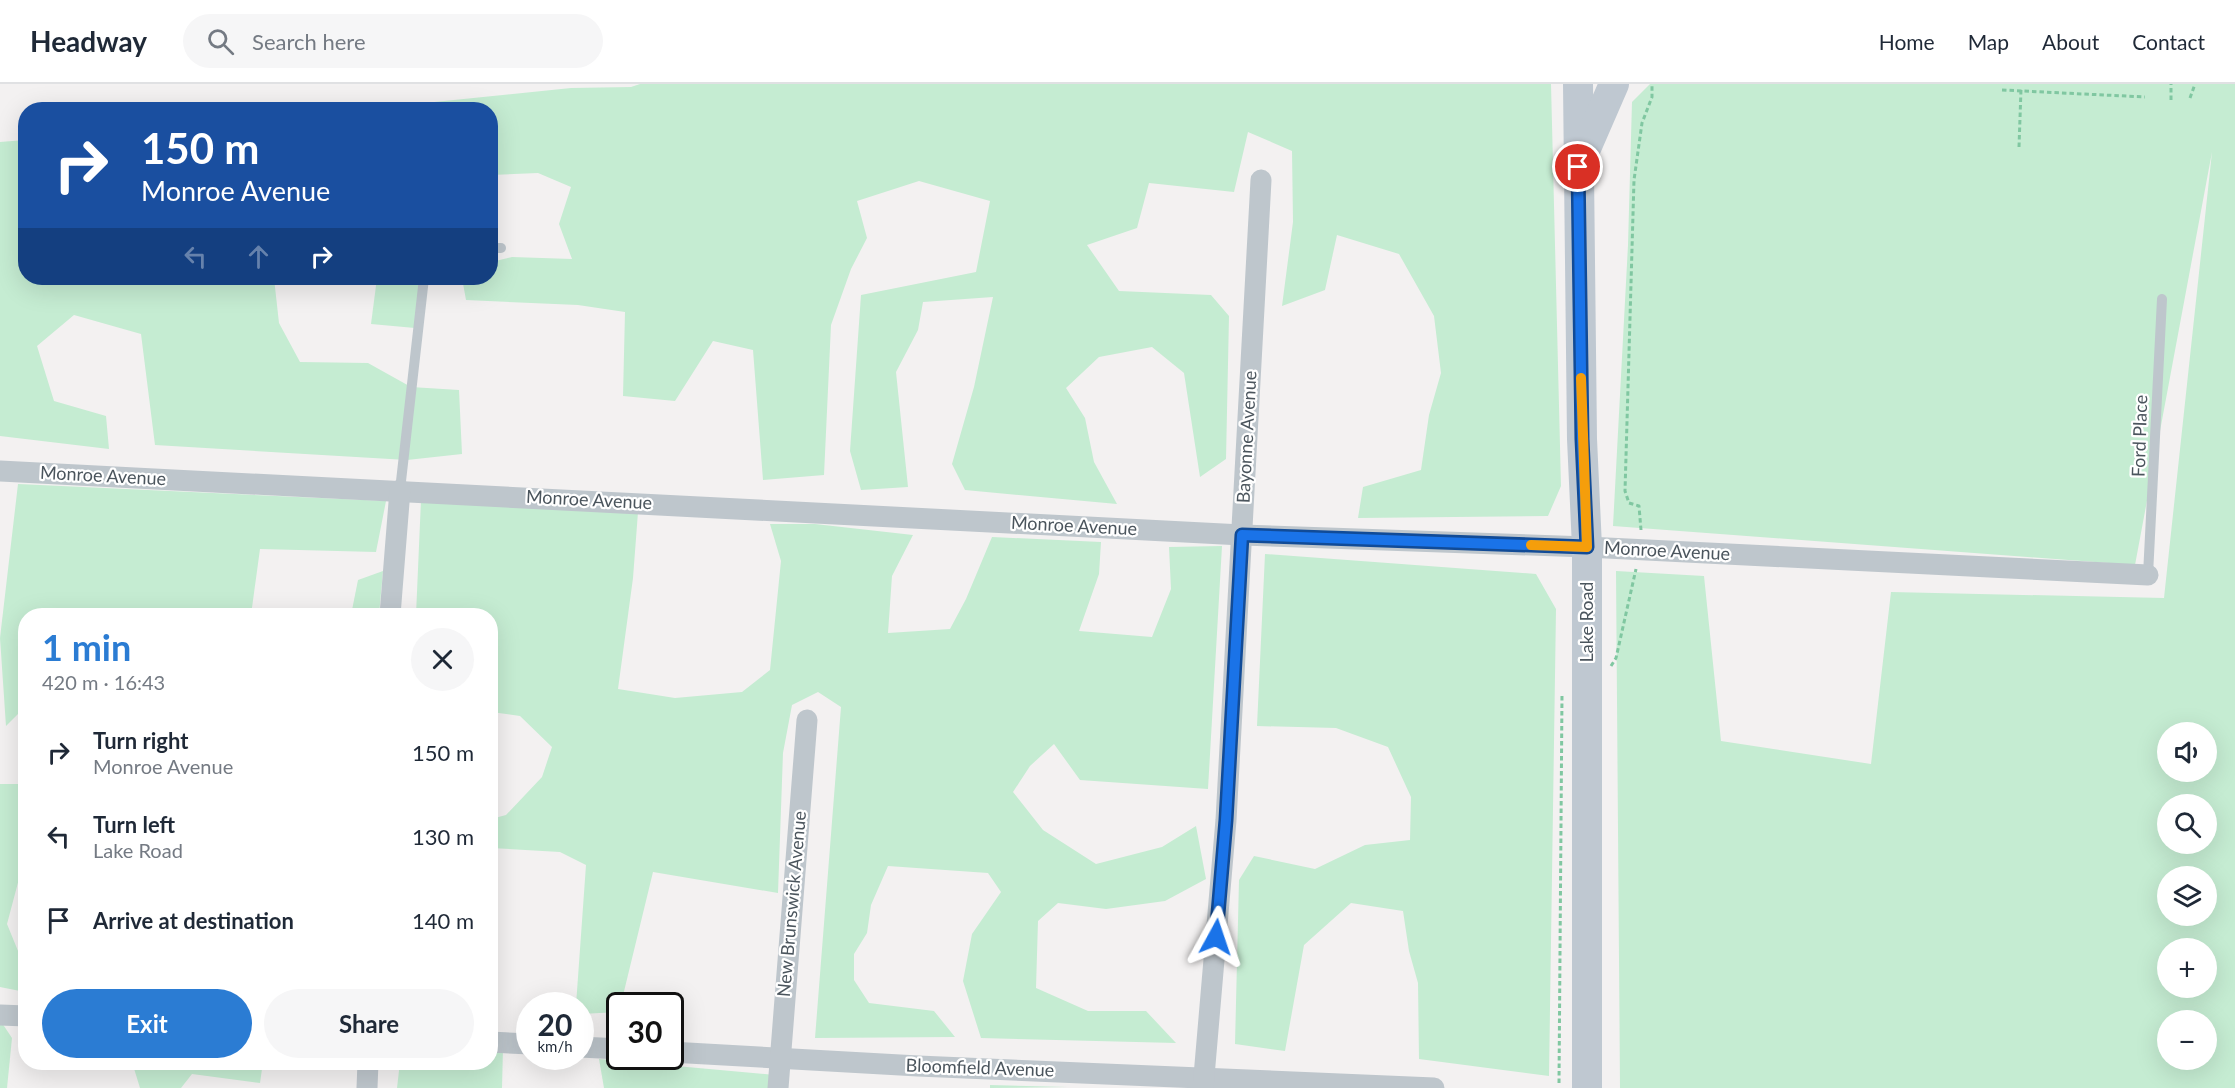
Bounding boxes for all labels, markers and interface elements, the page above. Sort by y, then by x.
search box [183,14,603,68]
text: Headway [30,24,147,58]
icon: search [204,25,237,58]
text: Search here [252,28,366,55]
text: Home [1879,29,1935,54]
text: Map [1968,29,2009,54]
text: About [2042,29,2099,54]
text: Contact [2132,29,2205,54]
text: 150 m [141,123,259,173]
icon: right [42,126,120,204]
pin [1552,141,1603,192]
icon: arrive [1561,150,1594,183]
text: Monroe Avenue [141,174,330,207]
icon: left [179,240,212,273]
icon: ahead [242,240,275,273]
icon: right [305,240,338,273]
street label: Bayonne Avenue [1232,370,1260,504]
street label: Ford Place [2127,394,2151,478]
street label: Monroe Avenue [39,461,167,489]
street label: Monroe Avenue [525,485,653,513]
street label: Monroe Avenue [1010,511,1138,539]
street label: Monroe Avenue [1603,536,1731,564]
street label: Lake Road [1575,582,1597,662]
text: 1 min [42,625,131,669]
button: close [411,628,474,691]
text: 420 m · 16:43 [42,670,165,694]
map controls [2157,722,2217,1070]
button: sound [2157,722,2217,782]
text: Turn right [93,727,188,754]
icon: right [42,736,75,769]
text: 150 m [412,739,474,766]
text: Monroe Avenue [93,754,233,778]
button: search [2157,794,2217,854]
street label: New Brunswick Avenue [772,810,810,998]
text: Turn left [93,811,175,838]
icon: left [42,820,75,853]
text: 130 m [412,823,474,850]
text: Lake Road [93,838,183,862]
button: layers [2157,866,2217,926]
icon: arrive [42,904,75,937]
position arrow [1184,905,1248,969]
text: Arrive at destination [93,907,294,934]
text: 140 m [412,907,474,934]
button: + [2157,938,2217,998]
button: Exit [42,989,252,1058]
button: Share [264,989,474,1058]
speed limit sign: 30 [606,992,684,1070]
text: 20 [538,1006,572,1042]
button: − [2157,1010,2217,1070]
text: km/h [537,1037,573,1055]
street label: Bloomfield Avenue [905,1053,1055,1081]

